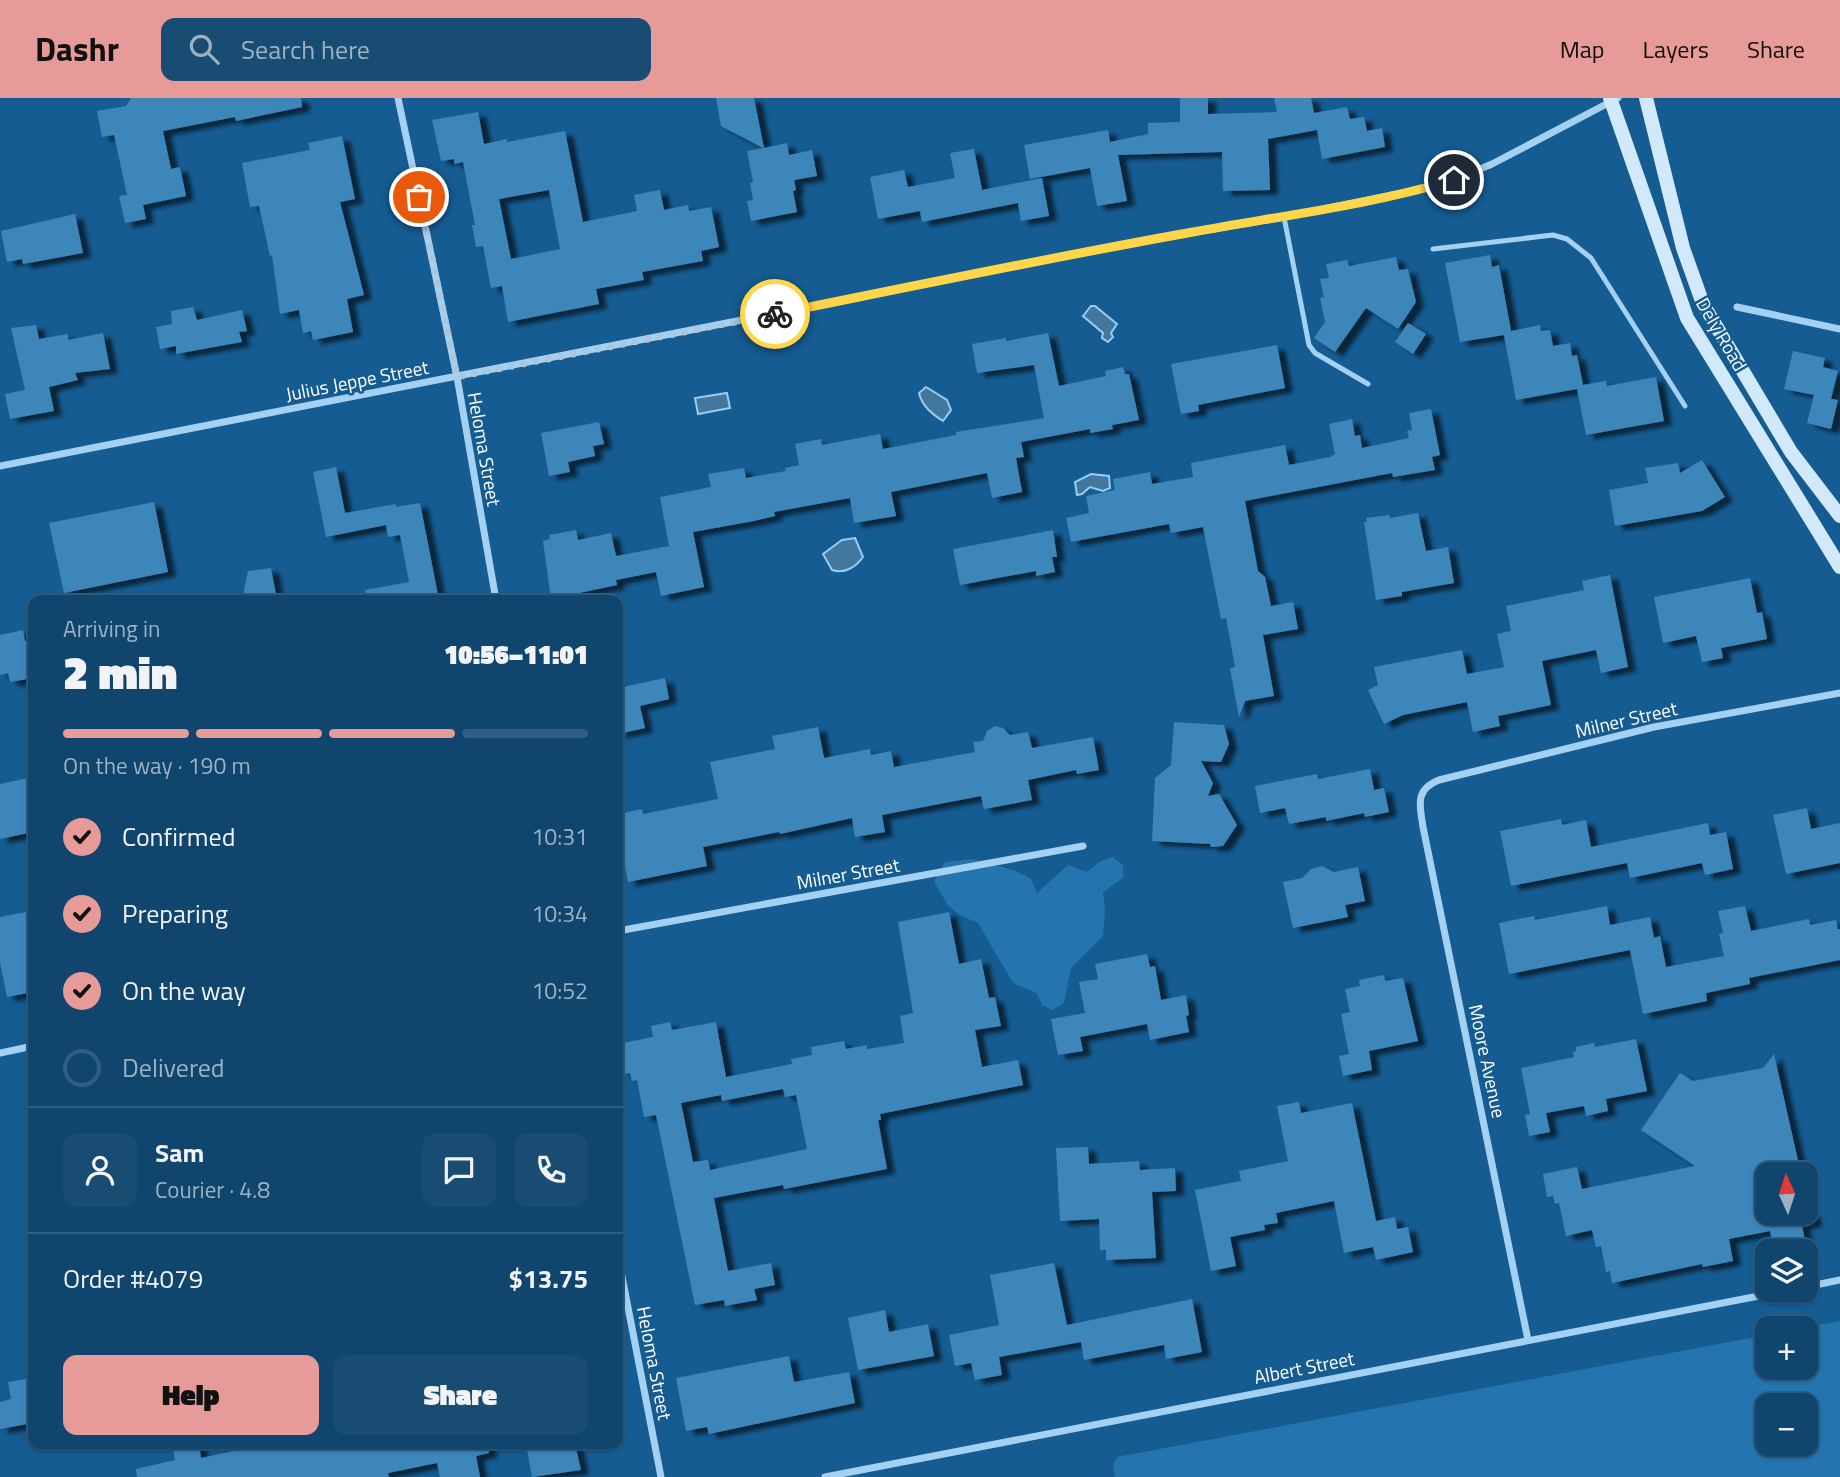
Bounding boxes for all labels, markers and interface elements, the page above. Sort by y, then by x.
search box [161,18,651,81]
text: Dashr [35,24,119,74]
icon: search [185,30,223,68]
text: Search here [241,30,370,69]
text: Map [1560,31,1605,67]
text: Layers [1643,31,1709,67]
text: Share [1747,31,1805,67]
pin [1424,150,1484,210]
icon: home [1435,161,1473,199]
pin [389,167,449,227]
icon: bag [400,178,438,216]
courier [740,279,810,349]
street label: Dely Road [1689,292,1755,376]
icon: bike [756,295,794,333]
street label: Julius Jeppe Street [283,352,431,408]
street label: Heloma Street [461,390,509,509]
text: Arriving in [63,611,160,646]
text: 10:56–11:01 [444,635,588,674]
text: 2 min [63,637,177,707]
street label: Milner Street [1572,693,1680,745]
text: On the way · 190 m [63,748,251,783]
text: Confirmed [122,817,236,856]
icon: check [63,818,101,856]
text: 10:31 [531,819,588,854]
street label: Milner Street [794,850,902,896]
text: Preparing [122,894,228,933]
icon: check [63,895,101,933]
text: 10:34 [531,896,588,931]
text: On the way [122,971,246,1010]
icon: check [63,972,101,1010]
text: 10:52 [531,973,588,1008]
street label: Moore Avenue [1462,1001,1514,1121]
text: Delivered [122,1048,225,1087]
button: person [63,1133,137,1207]
text: Sam [155,1133,204,1172]
button: chat [422,1133,496,1207]
button: phone [514,1133,588,1207]
north arrow [1755,1162,1818,1225]
map controls [1755,1162,1818,1456]
text: Courier · 4.8 [155,1172,270,1207]
button: layers [1755,1239,1818,1302]
text: Order #4079 [63,1259,203,1298]
text: $13.75 [509,1259,588,1298]
street label: Heloma Street [630,1304,680,1423]
button: + [1755,1316,1818,1379]
street label: Albert Street [1251,1343,1357,1391]
button: Help [63,1355,319,1435]
button: Share [333,1355,588,1435]
button: − [1755,1393,1818,1456]

